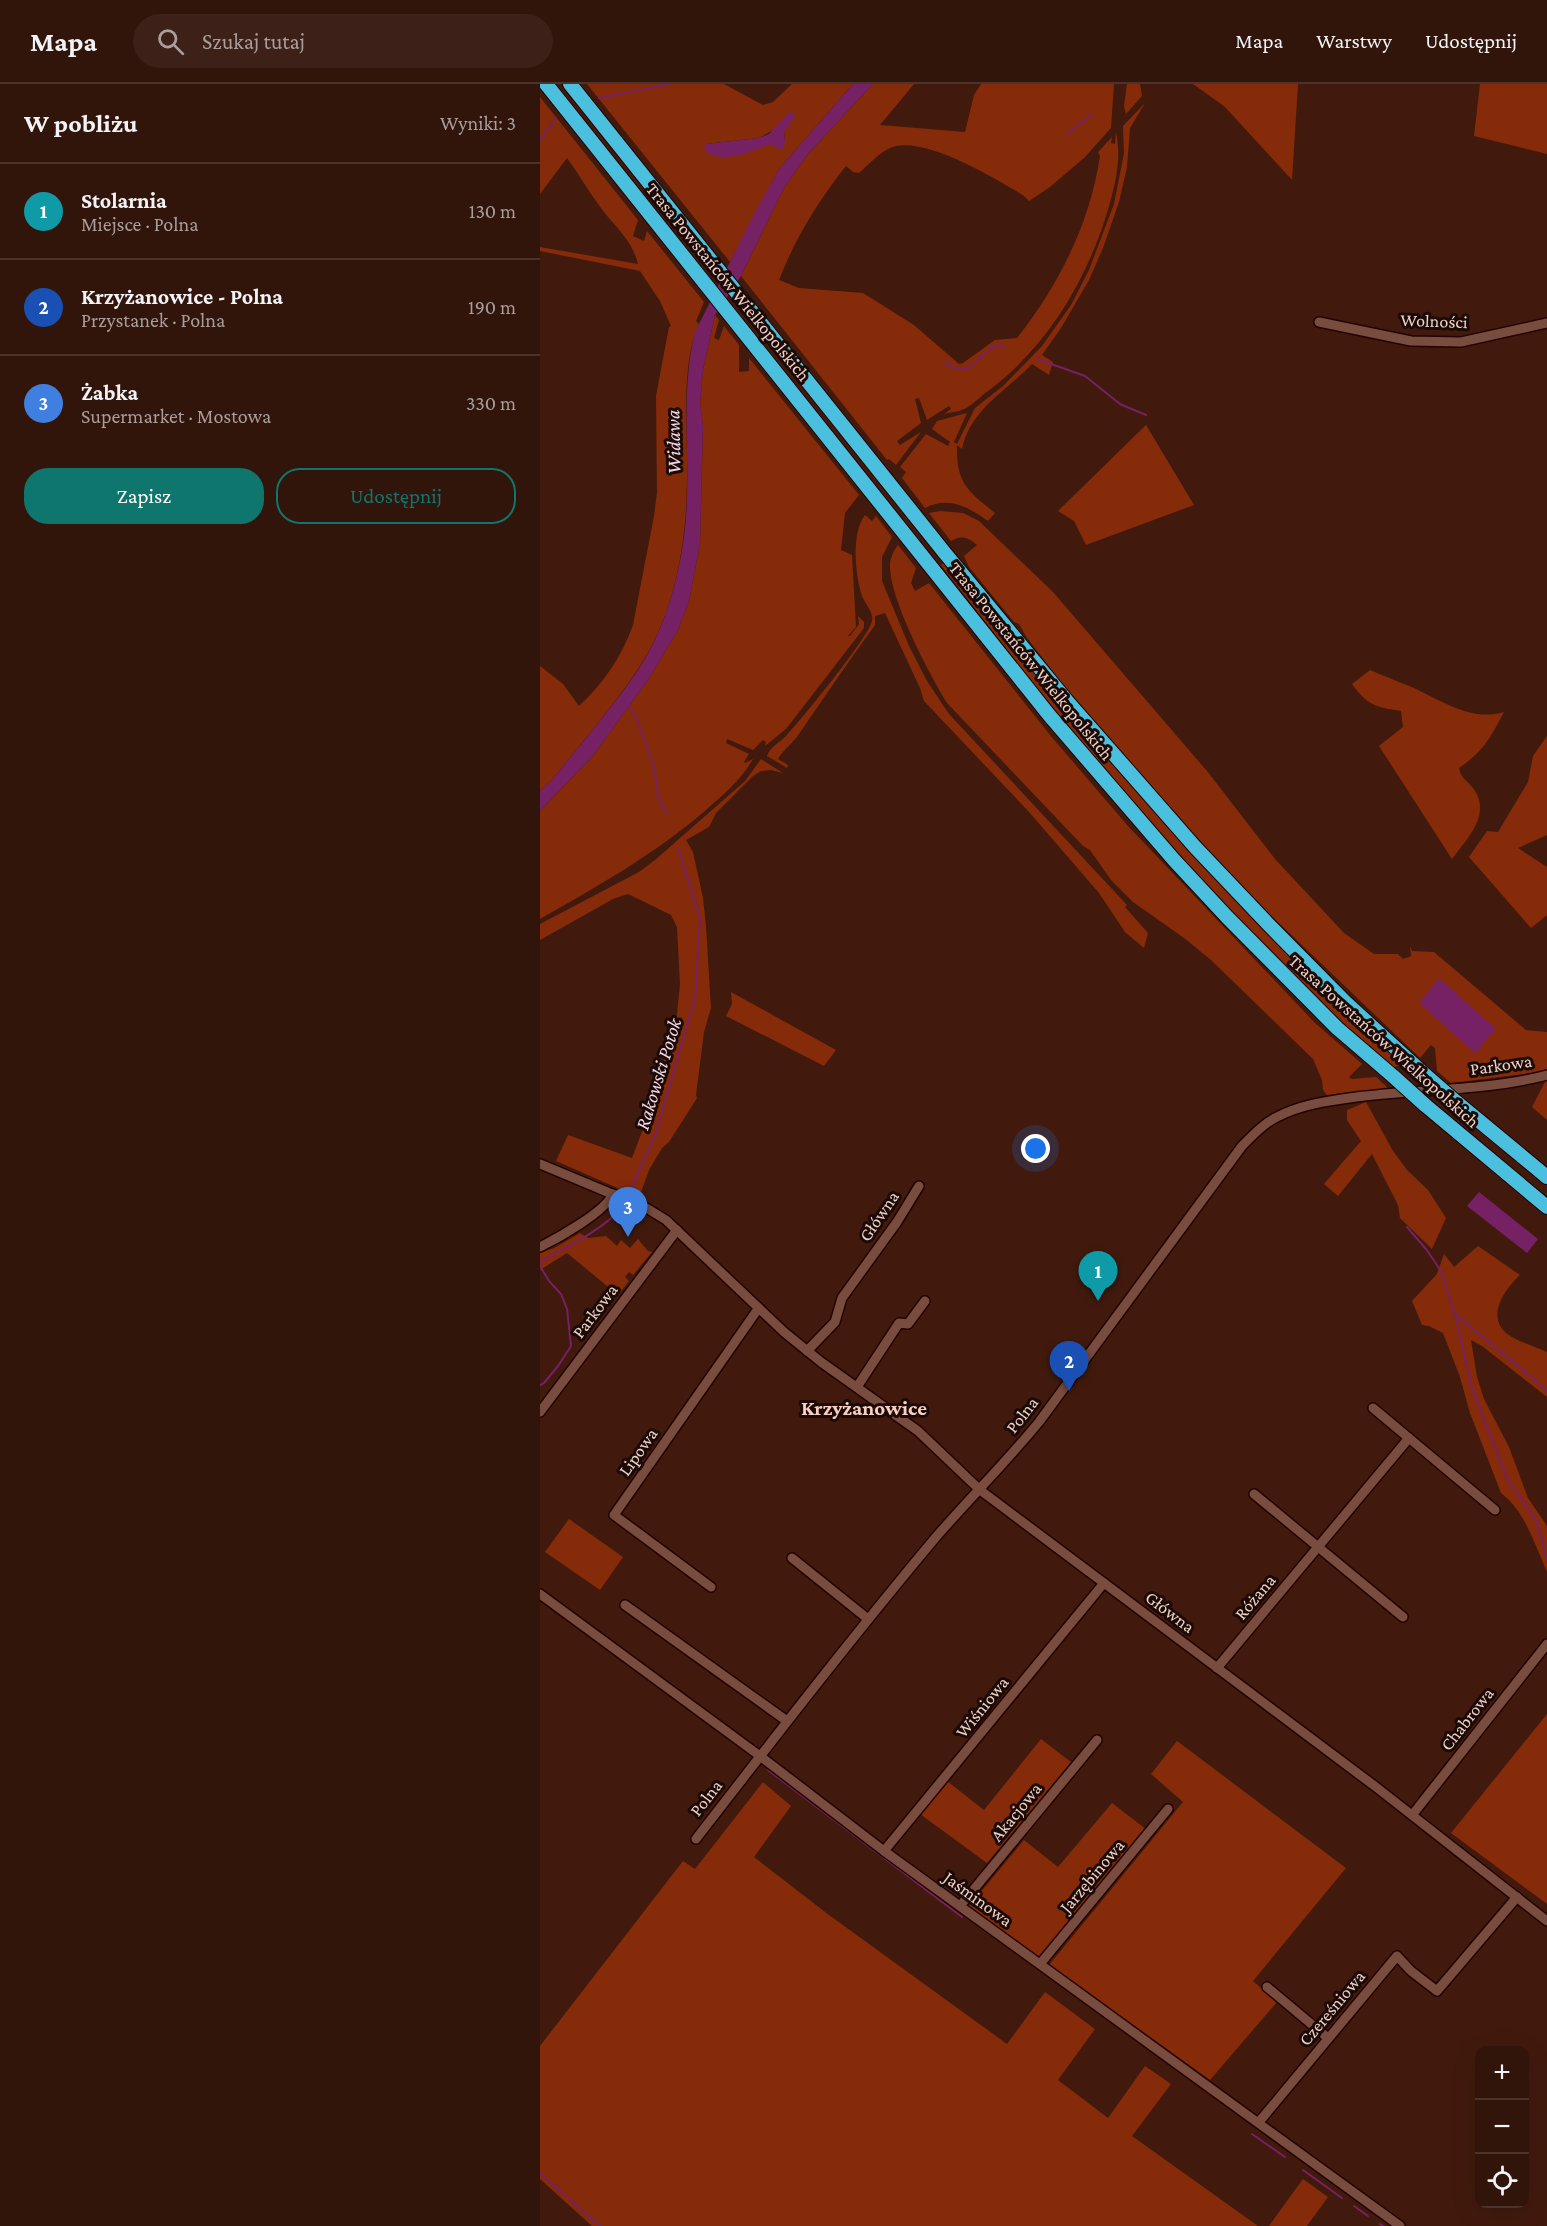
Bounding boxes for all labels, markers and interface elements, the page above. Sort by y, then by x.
search box [133,14,553,68]
icon: search [154,25,187,58]
text: Mapa [30,26,97,57]
text: Szukaj tutaj [202,29,305,54]
text: Mapa [1235,29,1283,53]
text: Warstwy [1316,29,1392,53]
text: Udostępnij [1425,29,1517,53]
text: W pobliżu [24,109,138,138]
text: Wyniki: 3 [440,112,516,134]
street label: Trasa Powstańców Wielkopolskich [642,179,814,385]
text: Stolarnia [81,188,167,213]
text: 1 [40,200,47,222]
text: 130 m [469,200,516,222]
text: Miejsce · Polna [81,213,199,235]
text: Krzyżanowice - Polna [81,284,283,309]
text: 2 [38,296,49,318]
text: 190 m [468,296,516,318]
text: Przystanek · Polna [81,309,225,331]
street label: Wolności [1400,310,1468,332]
text: Żabka [81,380,138,405]
text: 3 [39,392,48,414]
text: 330 m [466,392,516,414]
text: Supermarket · Mostowa [81,405,271,427]
water label: Widawa [661,410,685,474]
button: Zapisz [24,468,264,524]
button: Udostępnij [276,468,516,524]
street label: Trasa Powstańców Wielkopolskich [945,558,1117,764]
street label: Trasa Powstańców Wielkopolskich [1285,950,1483,1132]
water label: Rakowski Potok [631,1014,686,1132]
street label: Parkowa [1469,1051,1533,1079]
your location [1021,1134,1050,1163]
street label: Główna [855,1187,903,1245]
pin: 3 [608,1188,647,1237]
pin: 1 [1078,1252,1118,1301]
street label: Parkowa [568,1280,622,1342]
pin: 2 [1050,1342,1088,1391]
street label: Polna [1002,1393,1042,1437]
district label: Krzyżanowice [801,1396,927,1420]
street label: Lipowa [614,1424,662,1480]
street label: Różana [1230,1570,1280,1624]
street label: Główna [1142,1587,1198,1637]
street label: Wiśniowa [951,1672,1013,1742]
street label: Chabrowa [1436,1684,1498,1754]
street label: Polna [686,1776,726,1820]
street label: Akacjowa [986,1779,1046,1846]
street label: Jarzębinowa [1054,1835,1128,1918]
street label: Jaśminowa [938,1866,1016,1931]
street label: Czereśniowa [1295,1966,1369,2050]
map controls [1475,2046,1529,2208]
button: + [1475,2046,1529,2100]
button: − [1475,2100,1529,2154]
button: locate [1475,2154,1529,2208]

